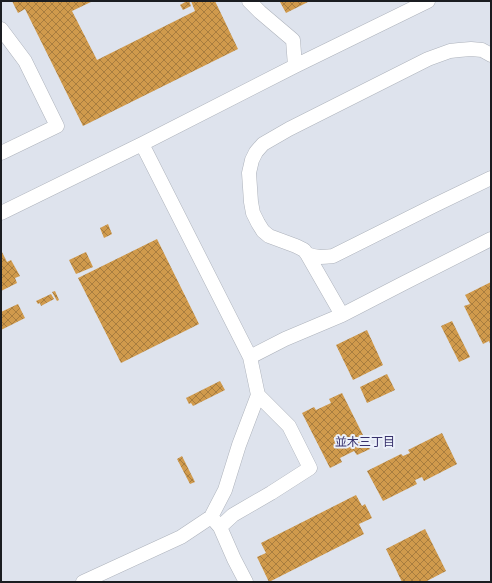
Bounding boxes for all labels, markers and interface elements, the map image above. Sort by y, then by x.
district label: 並木三丁目 [335,435,395,449]

